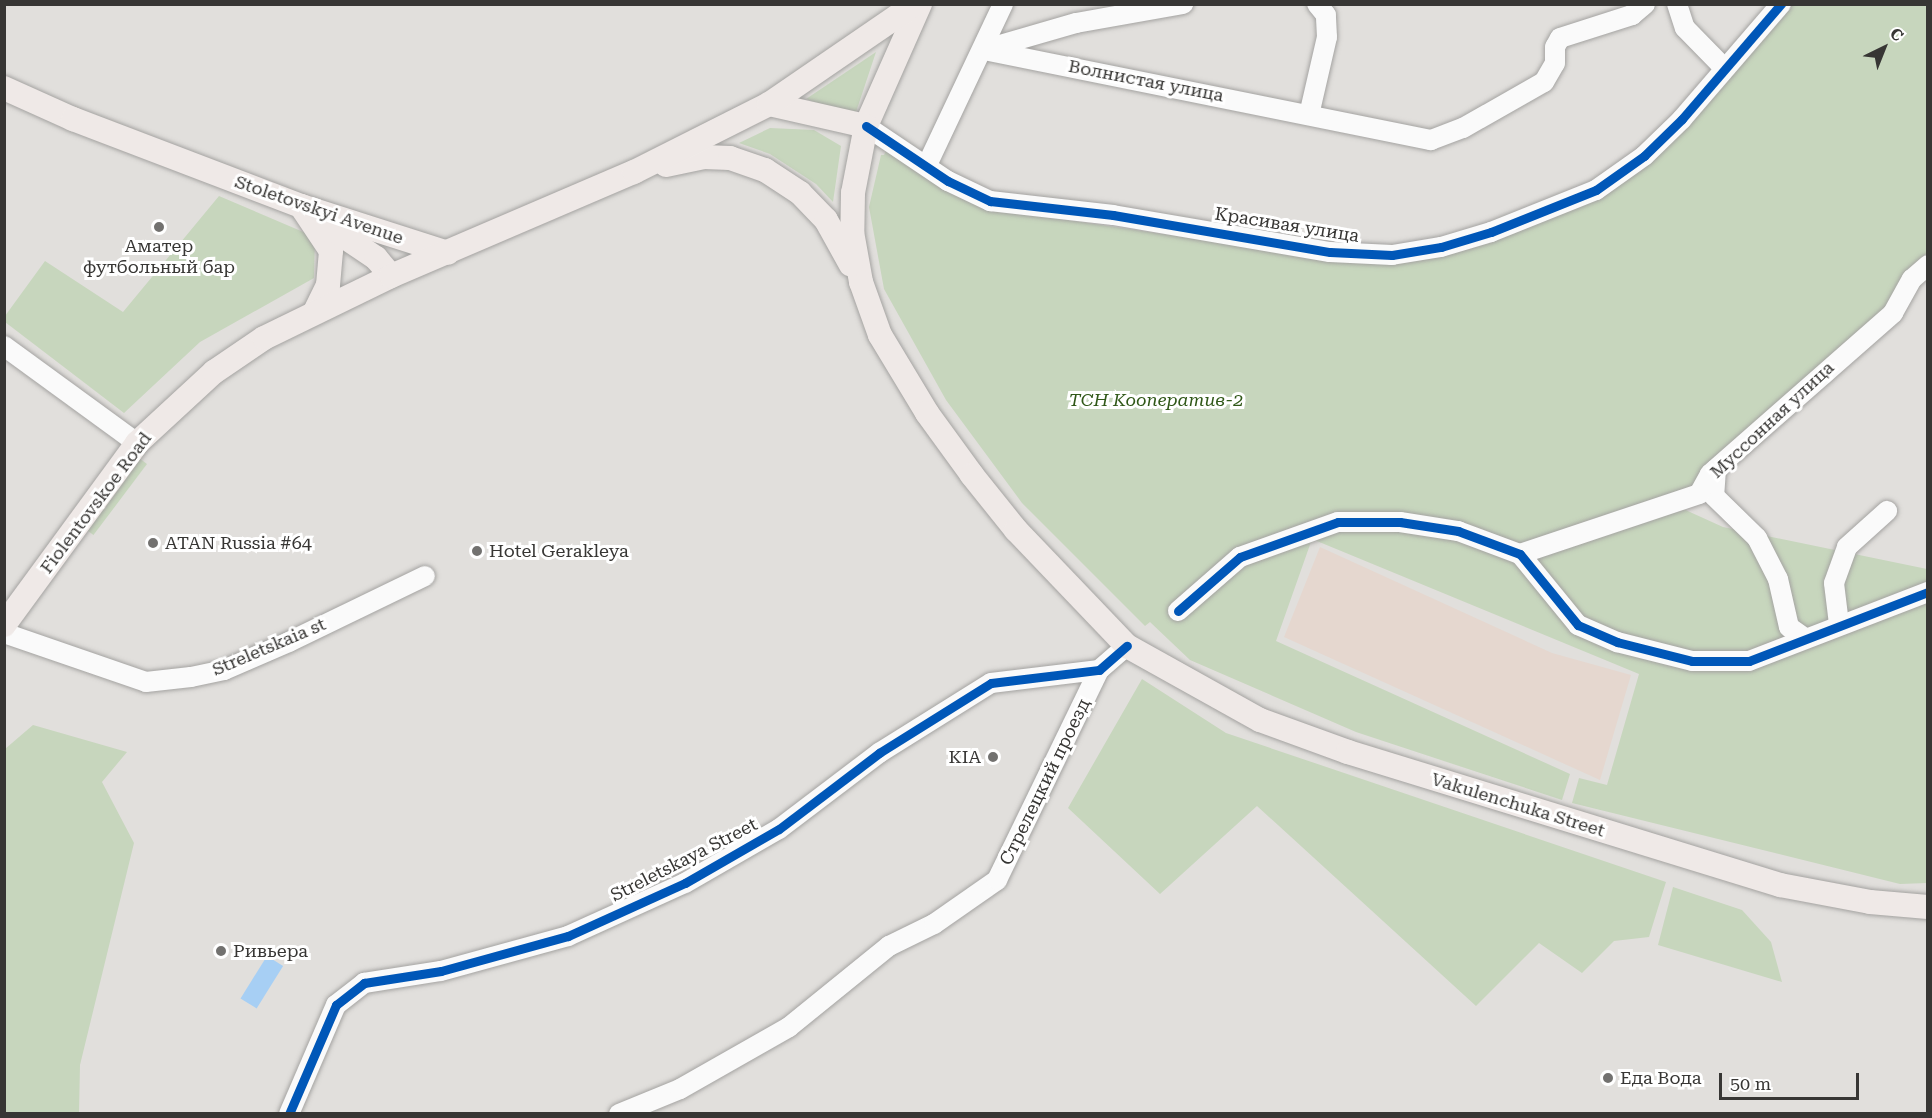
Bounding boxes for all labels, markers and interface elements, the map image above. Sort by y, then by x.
north arrow [1854,18,1914,78]
text: С [1886,24,1907,45]
street label: Волнистая улица [1066,55,1226,107]
street label: Stoletovskyi Avenue [232,171,406,249]
street label: Красивая улица [1213,203,1361,247]
marker: Аматер футбольный бар [152,220,166,234]
place label: Аматер футбольный бар [83,236,235,278]
street label: Муссонная улица [1706,357,1838,483]
park label: ТСН Кооператив-2 [1069,389,1243,411]
street label: Fiolentovskoe Road [36,428,156,578]
place label: ATAN Russia #64 [165,532,312,554]
marker: ATAN Russia #64 [146,536,160,550]
place label: Hotel Gerakleya [489,540,629,562]
marker: Hotel Gerakleya [470,544,484,558]
street label: Streletskaia st [209,613,329,681]
street label: Стрелецкий проезд [995,695,1095,869]
place label: KIA [949,746,981,768]
marker: KIA [986,750,1000,764]
street label: Vakulenchuka Street [1429,768,1607,842]
street label: Streletskaya Street [607,814,761,906]
place label: Ривьера [233,940,308,962]
marker: Ривьера [214,944,228,958]
scale bar [1722,1061,1862,1099]
place label: Еда Вода [1620,1067,1701,1089]
marker: Еда Вода [1601,1071,1615,1085]
text: 50 m [1730,1073,1771,1094]

